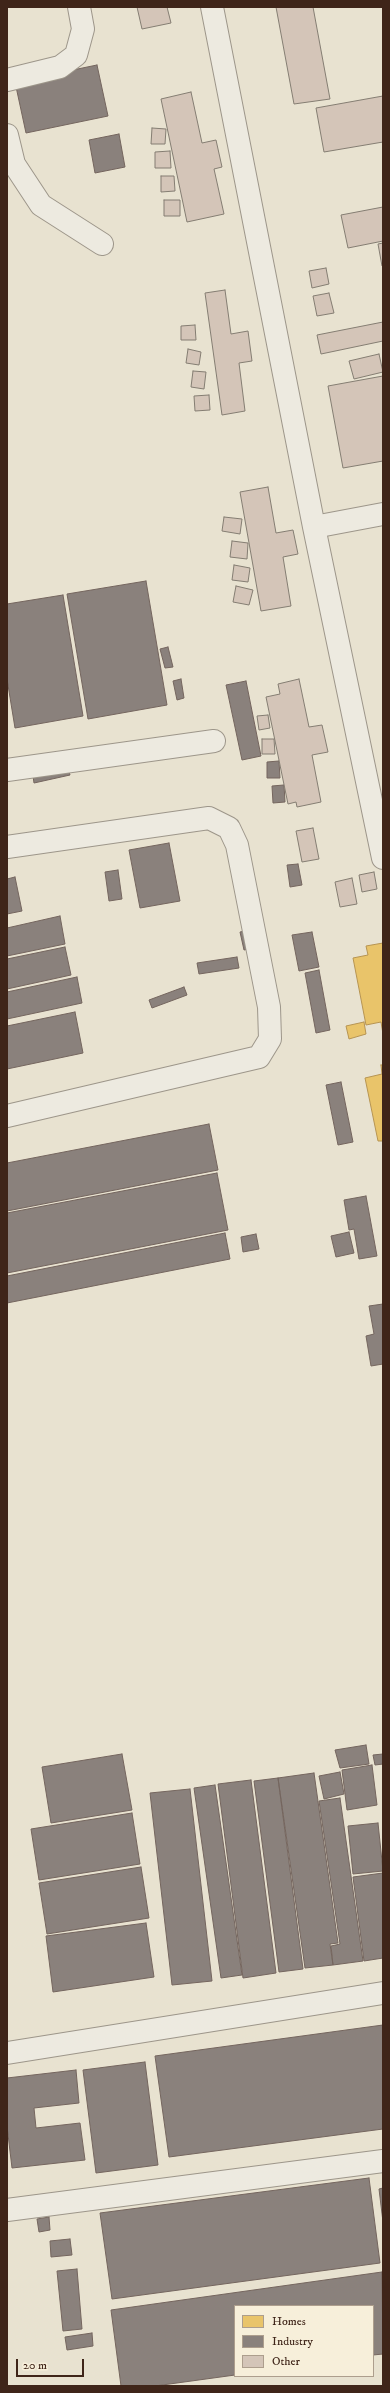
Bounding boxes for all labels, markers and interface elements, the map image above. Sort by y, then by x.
legend [234,2305,374,2377]
text: Homes [272,2314,306,2329]
text: Industry [272,2334,313,2349]
scale bar [18,2351,86,2377]
text: Other [272,2354,300,2369]
text: 20 m [23,2358,47,2373]

